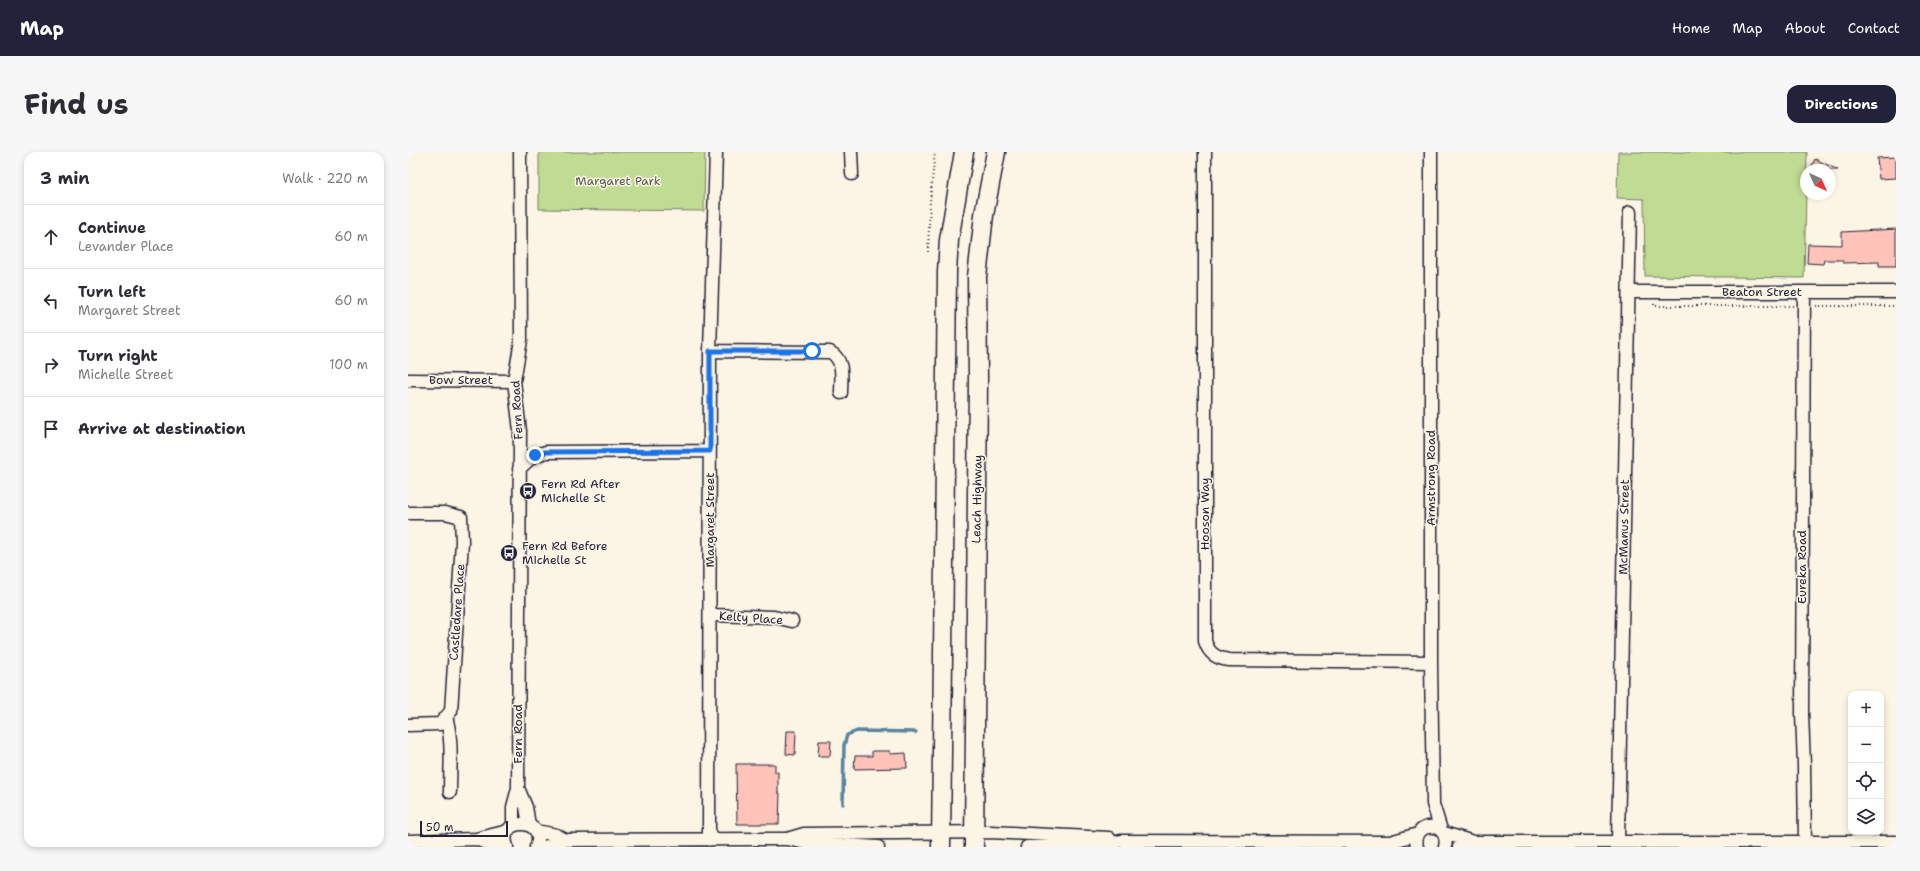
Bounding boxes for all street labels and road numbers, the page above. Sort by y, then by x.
street label: Beaton Street [1722,284,1802,300]
street label: Bow Street [429,372,493,388]
street label: Fern Road [507,379,527,440]
street label: Armstrong Road [1423,430,1439,526]
street label: Leach Highway [968,454,986,543]
street label: Margaret Street [702,473,718,567]
street label: Hooson Way [1197,478,1213,550]
street label: McManus Street [1615,479,1633,575]
street label: Eureka Road [1794,530,1810,604]
street label: Castledare Place [446,563,468,661]
street label: Kelty Place [718,608,784,628]
street label: Fern Road [510,704,526,764]

